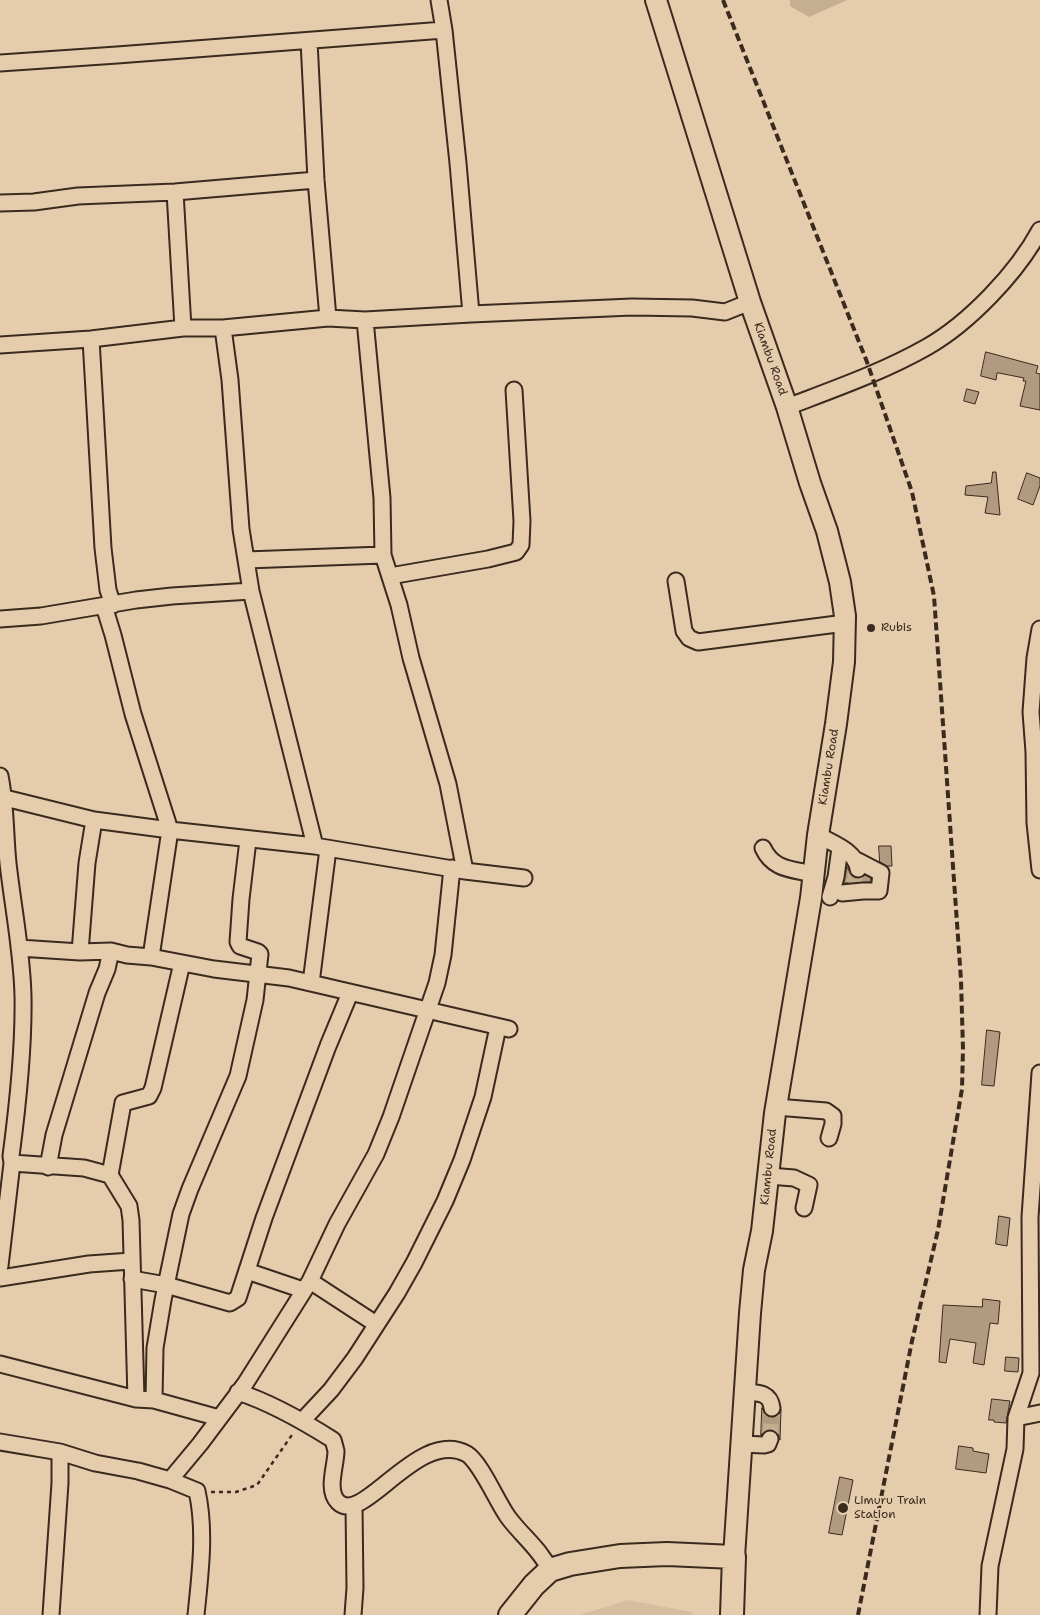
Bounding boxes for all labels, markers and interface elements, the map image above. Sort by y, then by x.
street label: Kiambu Road [750,320,790,398]
place label: Rubis [881,621,912,635]
marker: Rubis [865,622,877,634]
street label: Kiambu Road [816,728,842,806]
street label: Kiambu Road [758,1128,780,1206]
place label: Limuru Train Station [854,1494,926,1522]
marker: Limuru Train Station [836,1501,850,1515]

